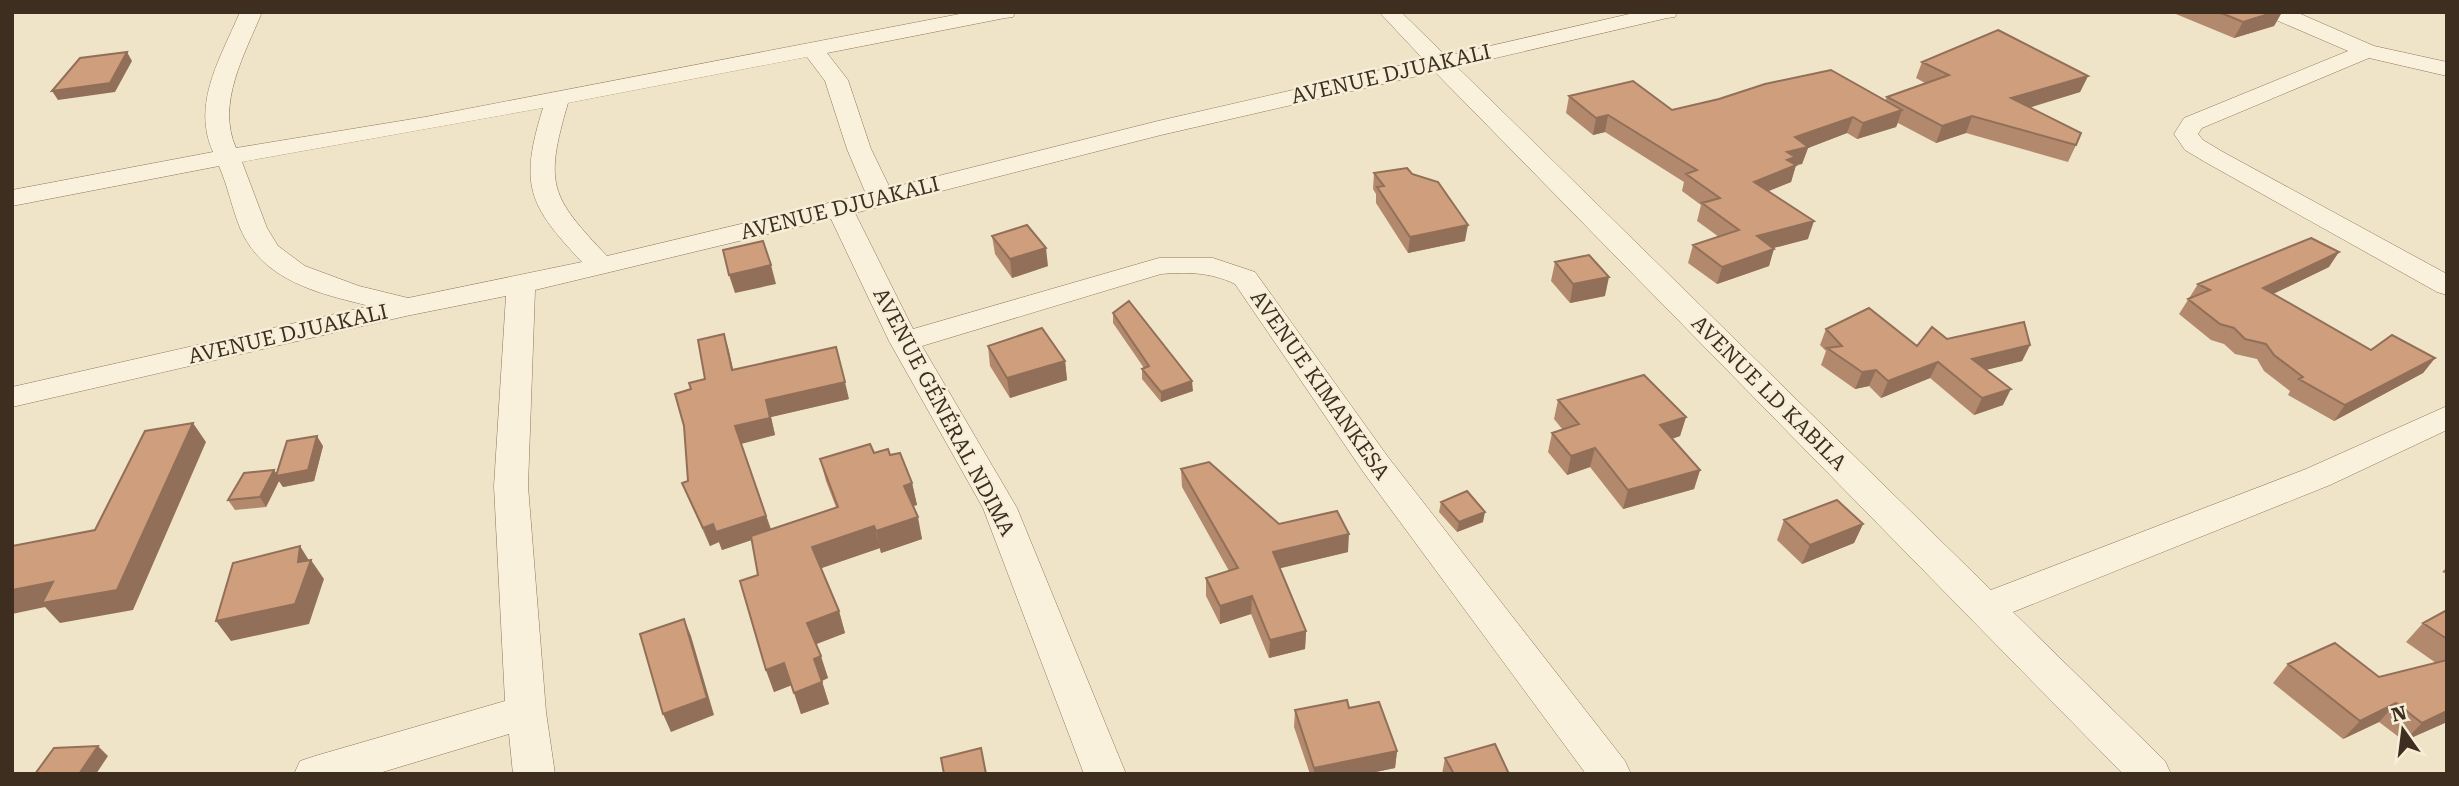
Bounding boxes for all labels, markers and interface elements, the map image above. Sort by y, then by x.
street label: AVENUE DJUAKALI [1289,39,1493,109]
street label: AVENUE DJUAKALI [738,172,942,244]
street label: AVENUE GÉNÉRAL NDIMA [868,283,1021,540]
street label: AVENUE KIMANKESA [1246,286,1395,484]
street label: AVENUE DJUAKALI [186,299,390,369]
street label: AVENUE LD KABILA [1687,311,1852,476]
north arrow [2368,695,2438,765]
text: N [2389,701,2409,727]

